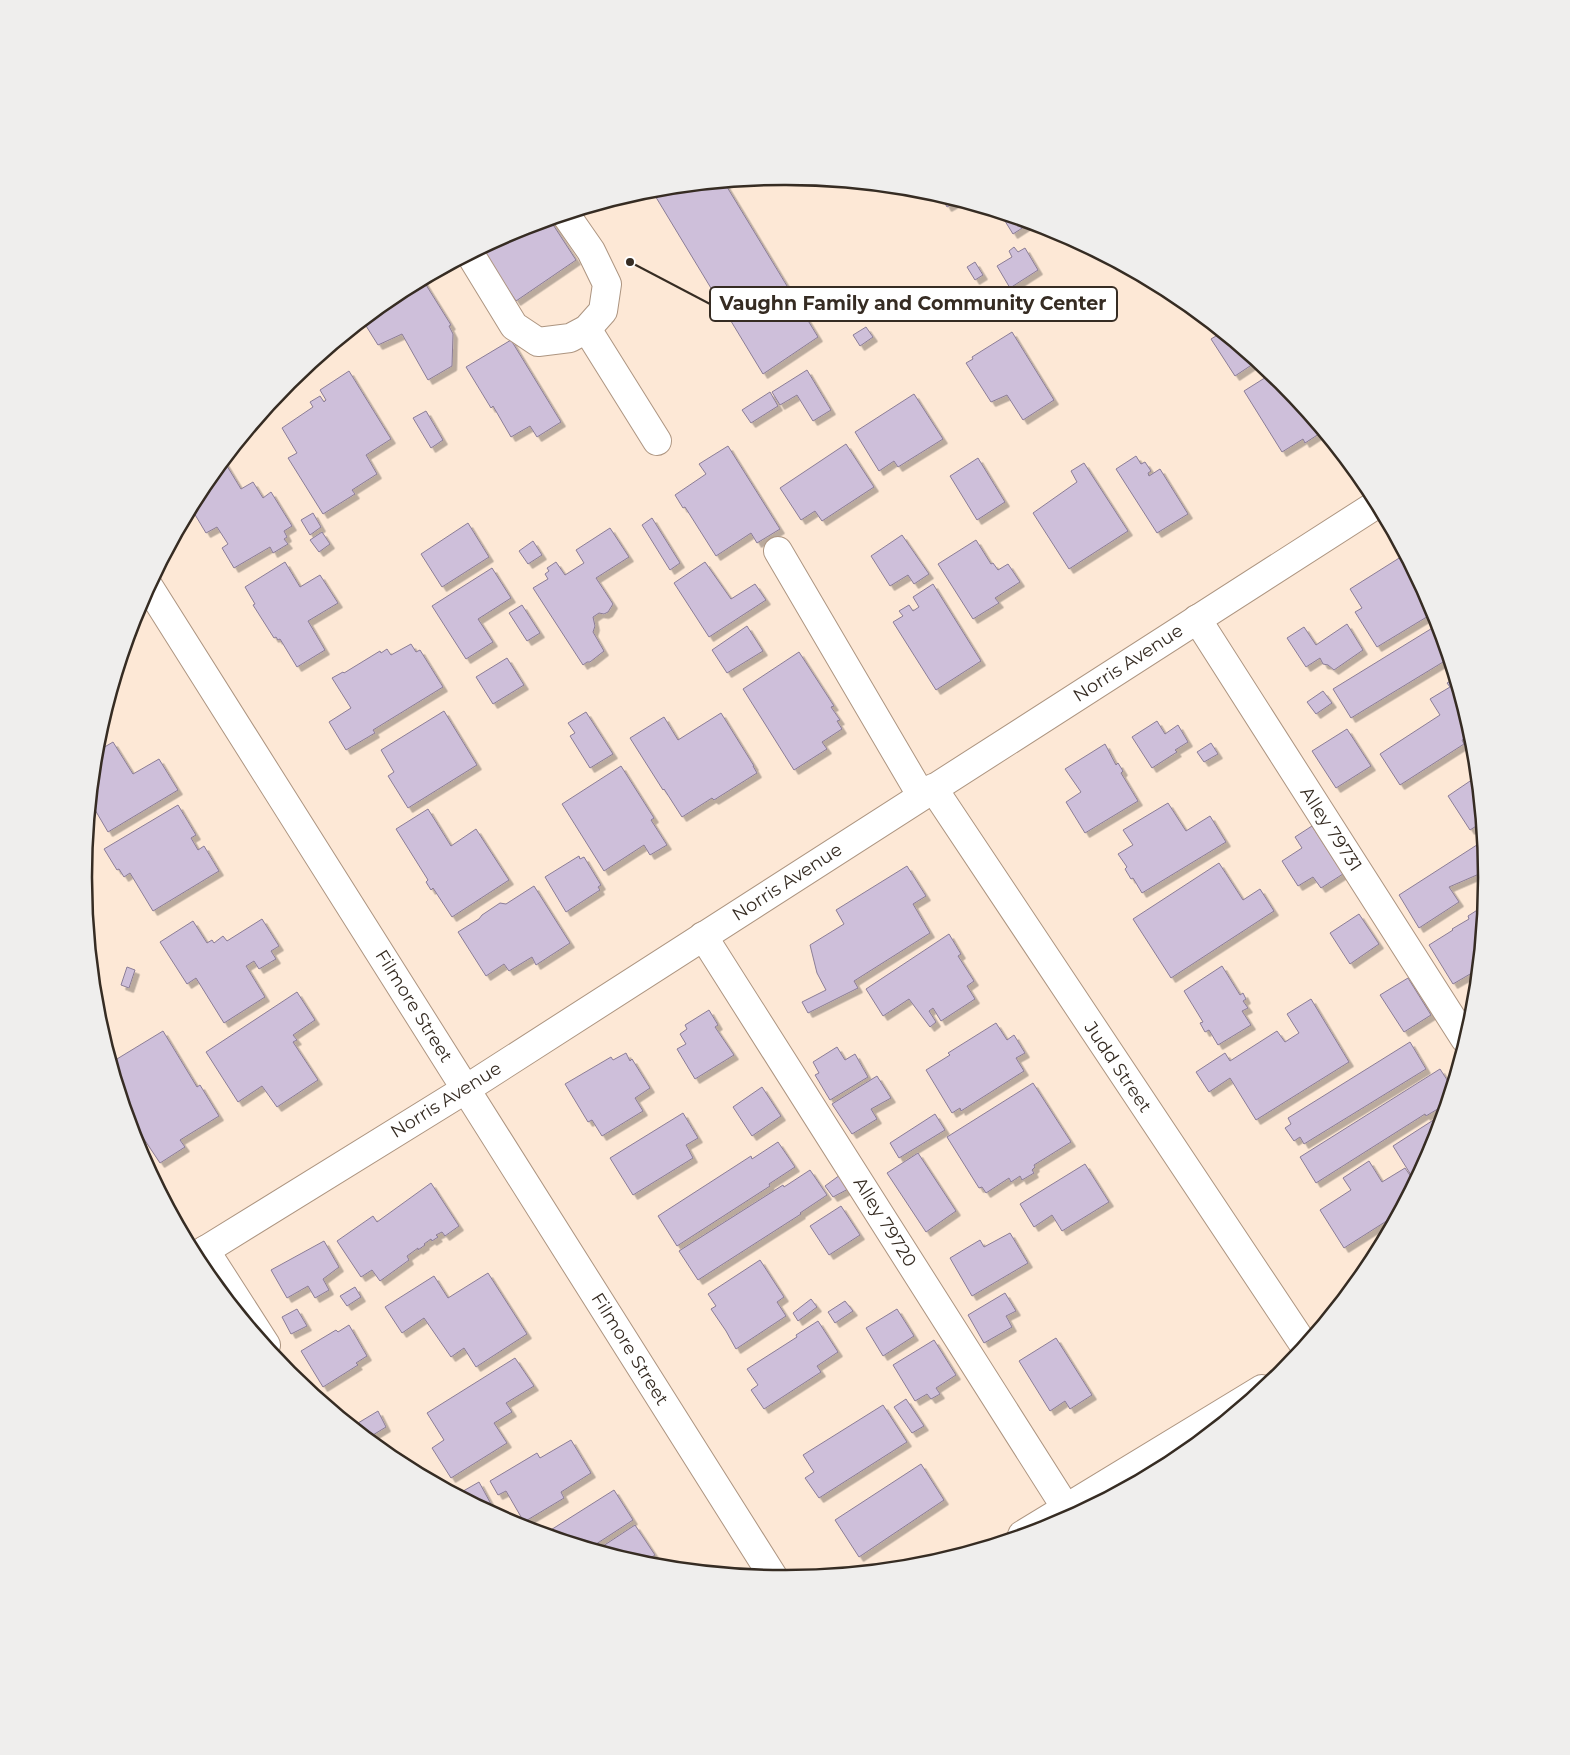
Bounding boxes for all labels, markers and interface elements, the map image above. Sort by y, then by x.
callout: Vaughn Family and Community Center [710,287,1117,321]
text: Vaughn Family and Community Center [719,292,1106,315]
street label: Norris Avenue [1069,619,1187,707]
street label: Alley 79731 [1296,783,1366,875]
street label: Norris Avenue [728,838,846,926]
street label: Filmore Street [371,946,457,1066]
street label: Judd Street [1079,1017,1156,1117]
street label: Norris Avenue [387,1057,506,1143]
street label: Alley 79720 [849,1173,921,1271]
street label: Filmore Street [587,1289,673,1409]

